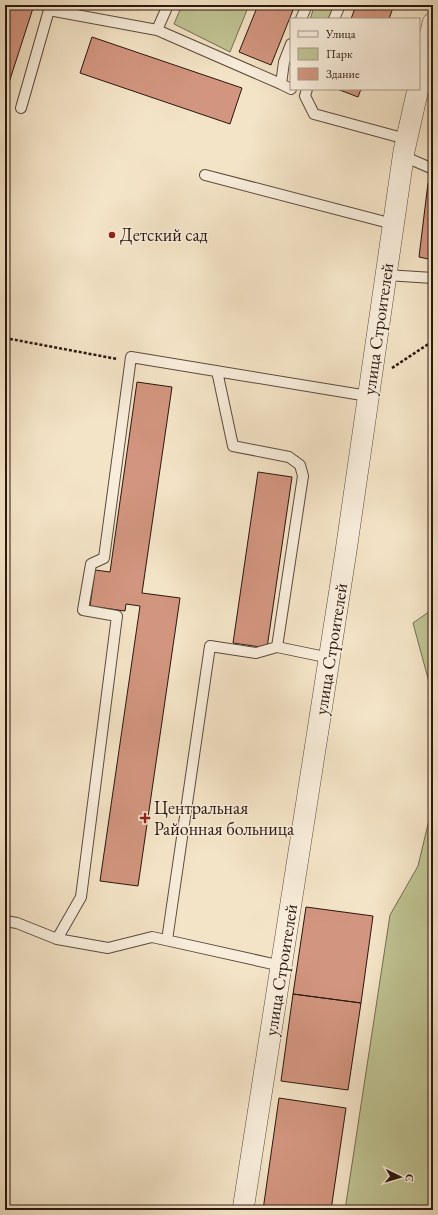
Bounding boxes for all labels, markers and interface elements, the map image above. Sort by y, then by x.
legend [290,18,420,90]
text: Улица [325,26,356,42]
text: Парк [326,46,353,62]
text: Здание [326,66,360,82]
place label: Детский сад [120,223,208,246]
marker: Детский сад [107,230,117,240]
street label: улица Строителей [357,261,398,396]
street label: улица Строителей [309,581,352,716]
place label: Центральная Районная больница [154,796,295,840]
marker: Центральная Районная больница [139,812,151,824]
street label: улица Строителей [259,902,302,1037]
north arrow [380,1157,420,1197]
text: С [403,1173,417,1183]

